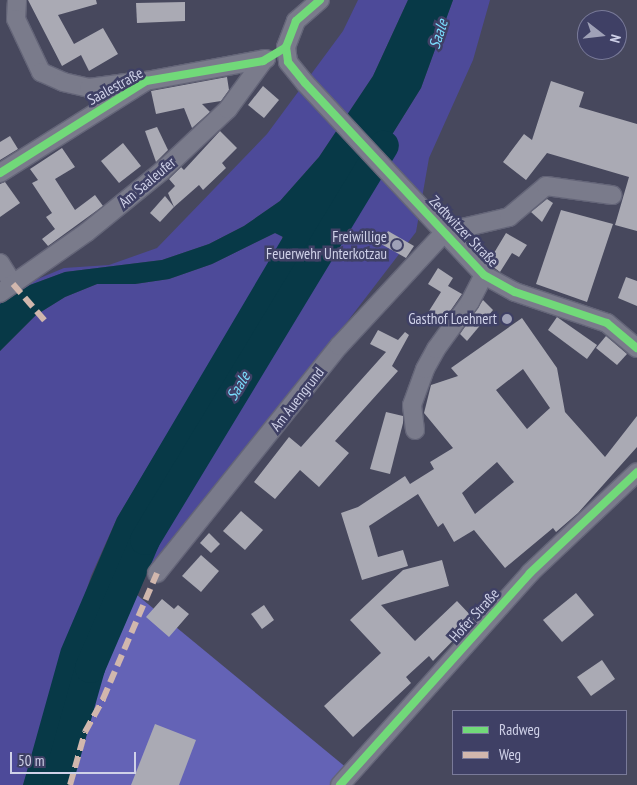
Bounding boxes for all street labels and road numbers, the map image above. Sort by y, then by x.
street label: Saalestraße [84,63,146,109]
street label: Am Saaleufer [115,153,179,211]
street label: Zedtwitzer Straße [426,192,502,270]
street label: Am Auengrund [266,363,328,435]
street label: Hofer Straße [445,585,503,645]

